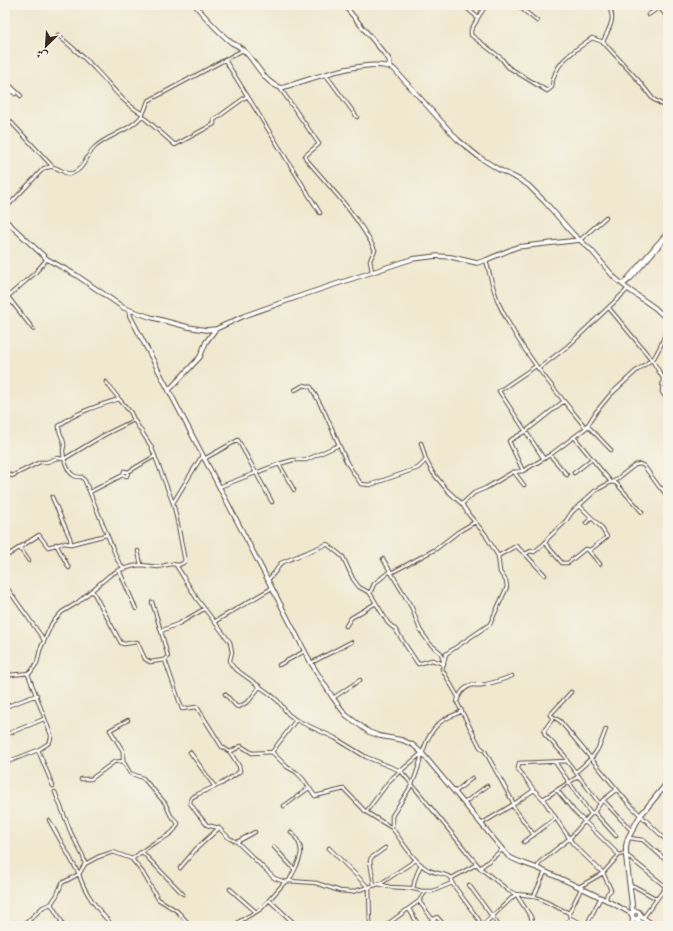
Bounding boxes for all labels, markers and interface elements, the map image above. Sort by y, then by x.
north arrow [26,26,66,66]
text: ش [34,46,50,63]

